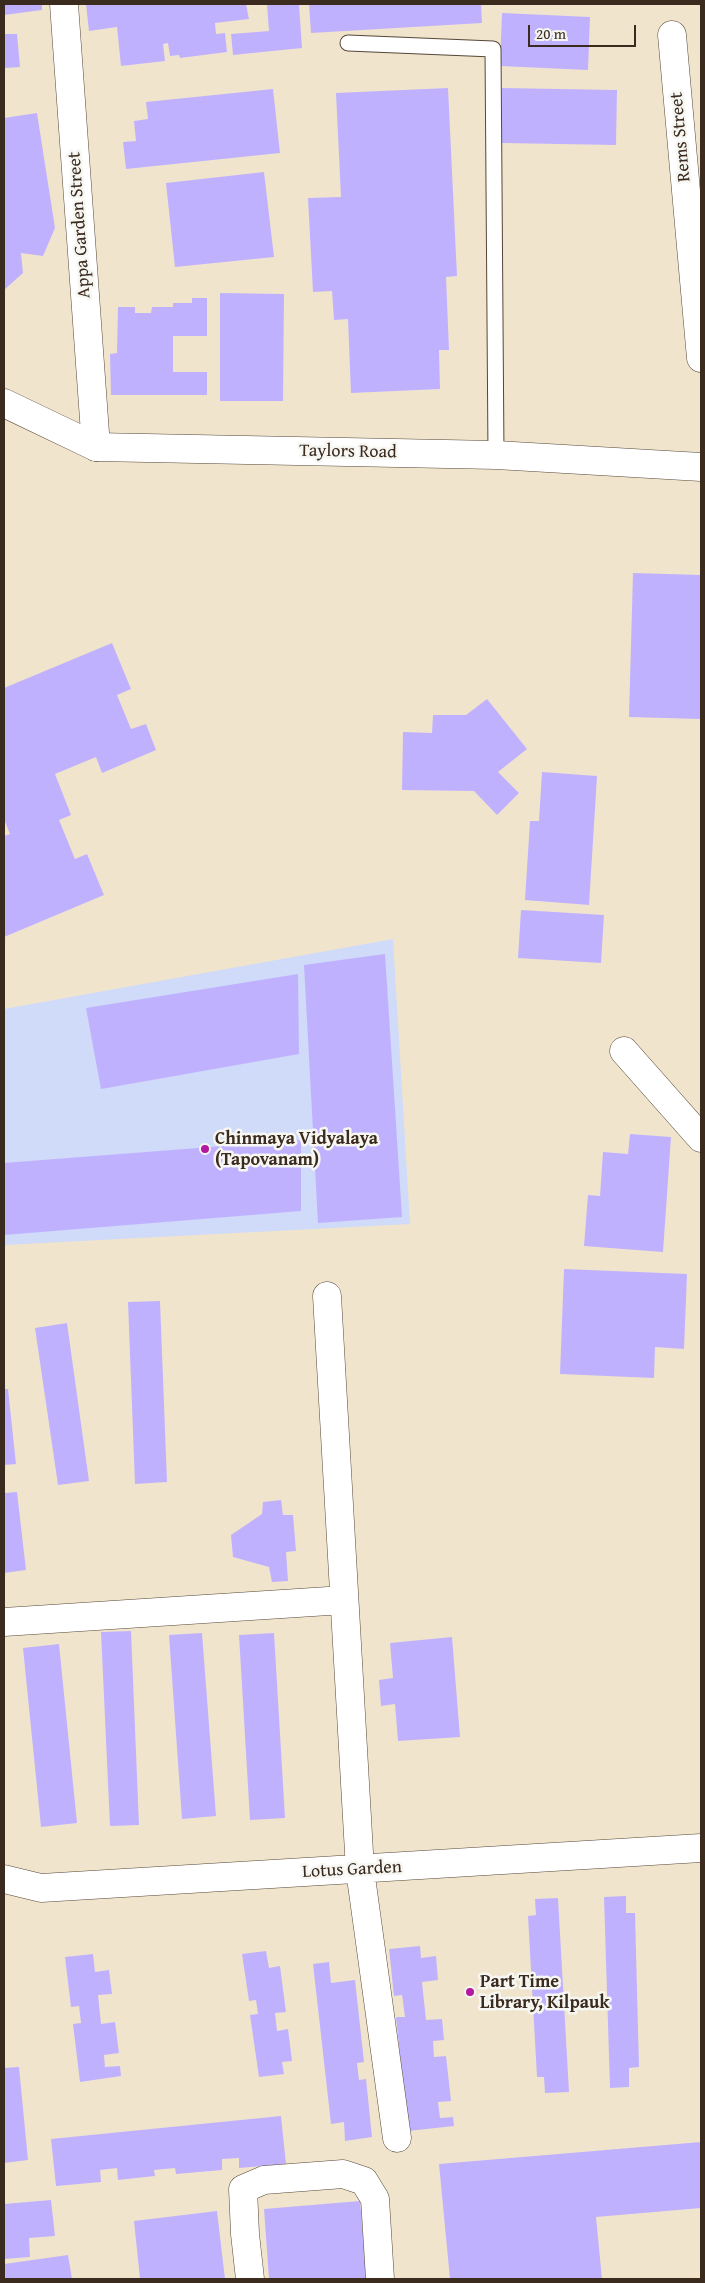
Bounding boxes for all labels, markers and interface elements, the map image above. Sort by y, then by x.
scale bar [530,15,638,47]
text: 20 m [536,23,566,44]
street label: Rems Street [666,91,696,183]
street label: Appa Garden Street [64,151,96,299]
street label: Taylors Road [299,440,397,464]
place label: Chinmaya Vidyalaya (Tapovanam) [215,1128,378,1170]
marker: Chinmaya Vidyalaya (Tapovanam) [199,1143,211,1155]
street label: Lotus Garden [302,1857,402,1883]
place label: Part Time Library, Kilpauk [480,1971,609,2014]
marker: Part Time Library, Kilpauk [464,1986,476,1998]

